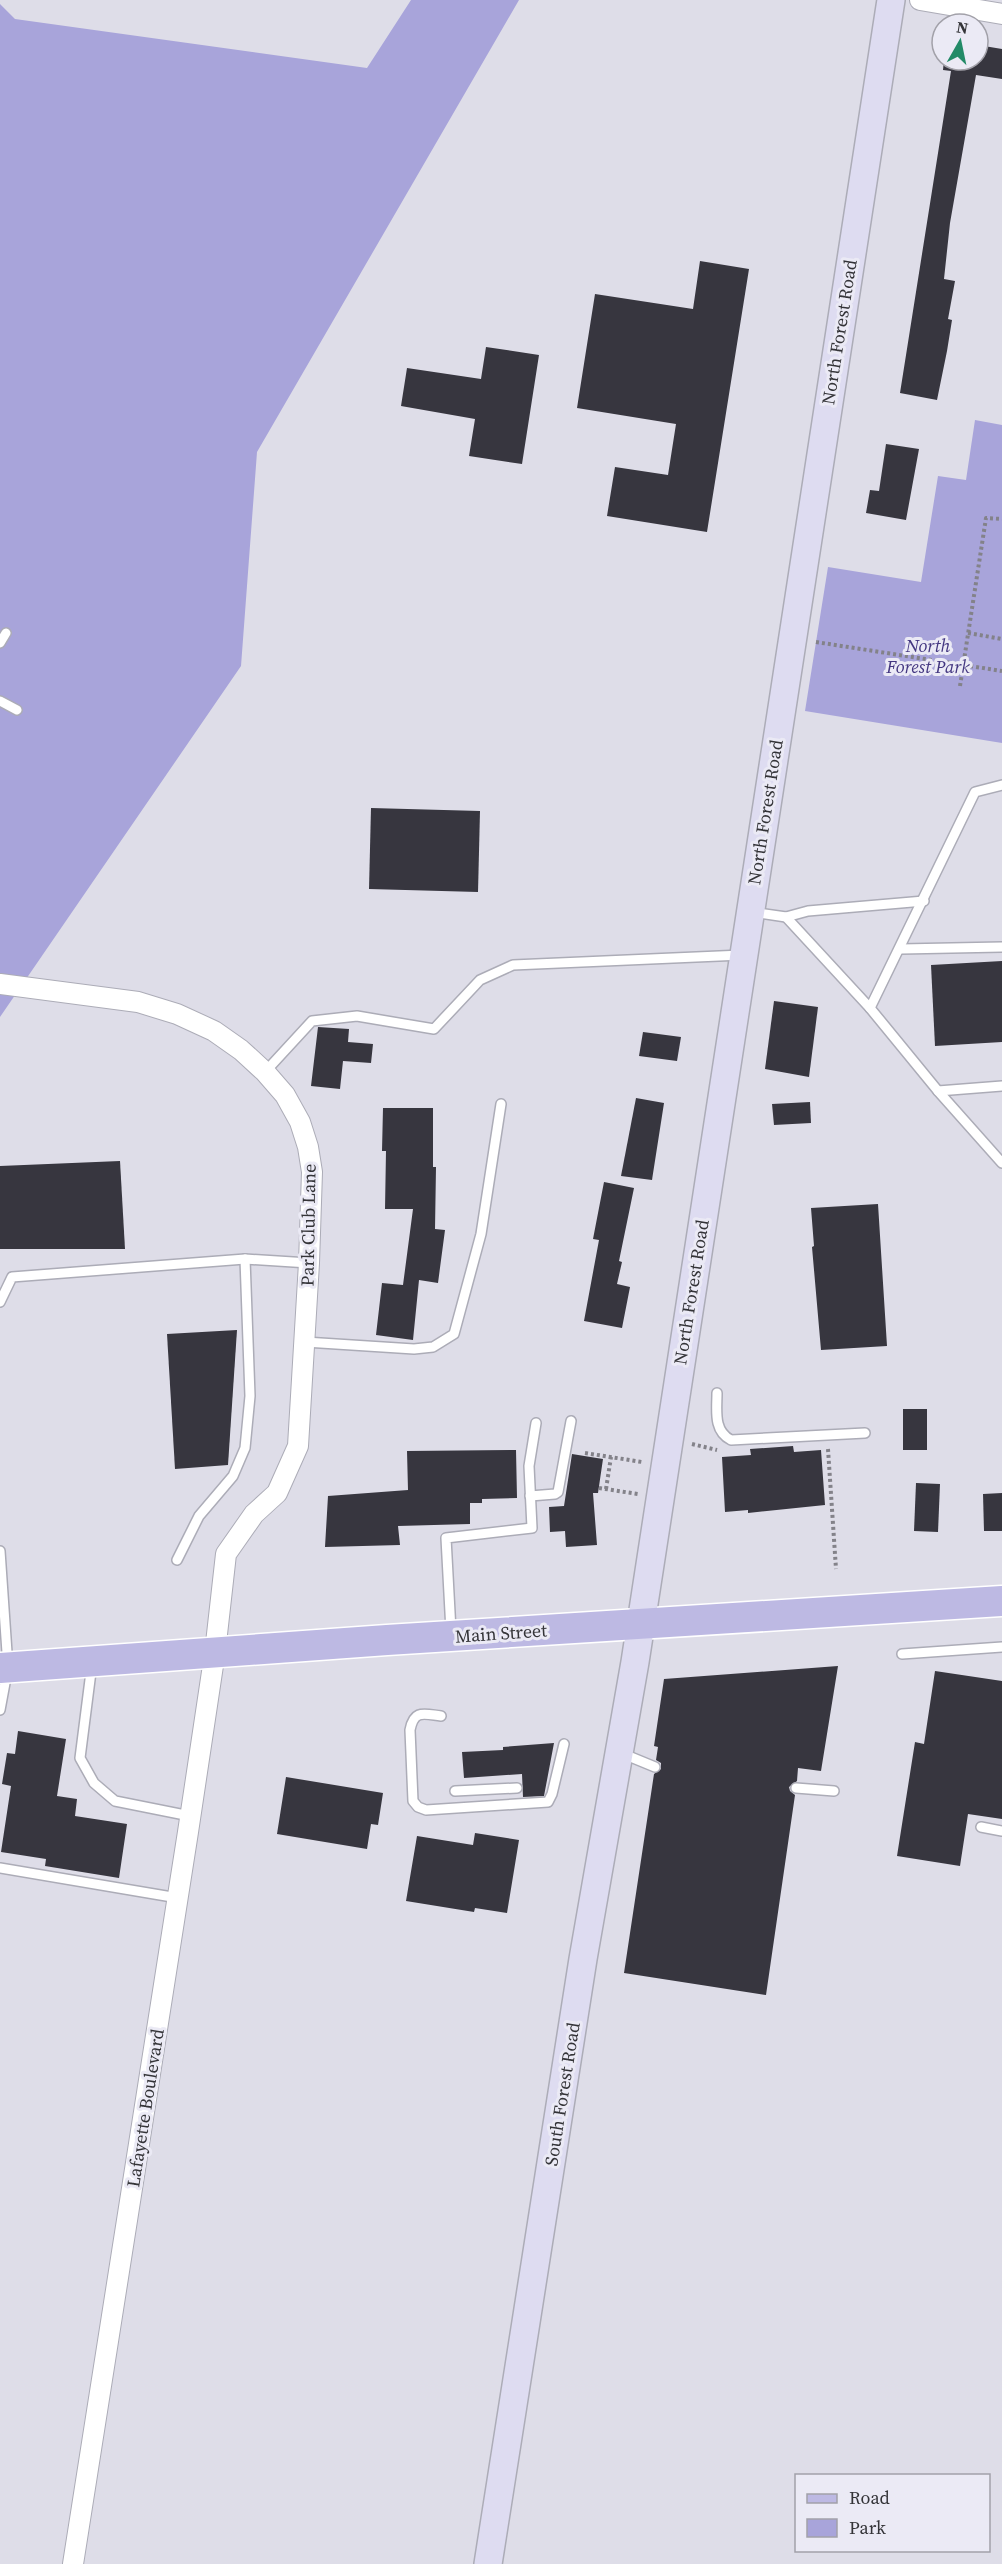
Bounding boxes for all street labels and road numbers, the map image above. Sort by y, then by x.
street label: North Forest Road [815,258,863,406]
street label: North Forest Road [741,738,789,886]
street label: Park Club Lane [294,1163,322,1287]
street label: North Forest Road [667,1218,715,1366]
street label: Main Street [454,1617,548,1649]
street label: South Forest Road [538,2020,586,2168]
street label: Lafayette Boulevard [120,2027,170,2189]

